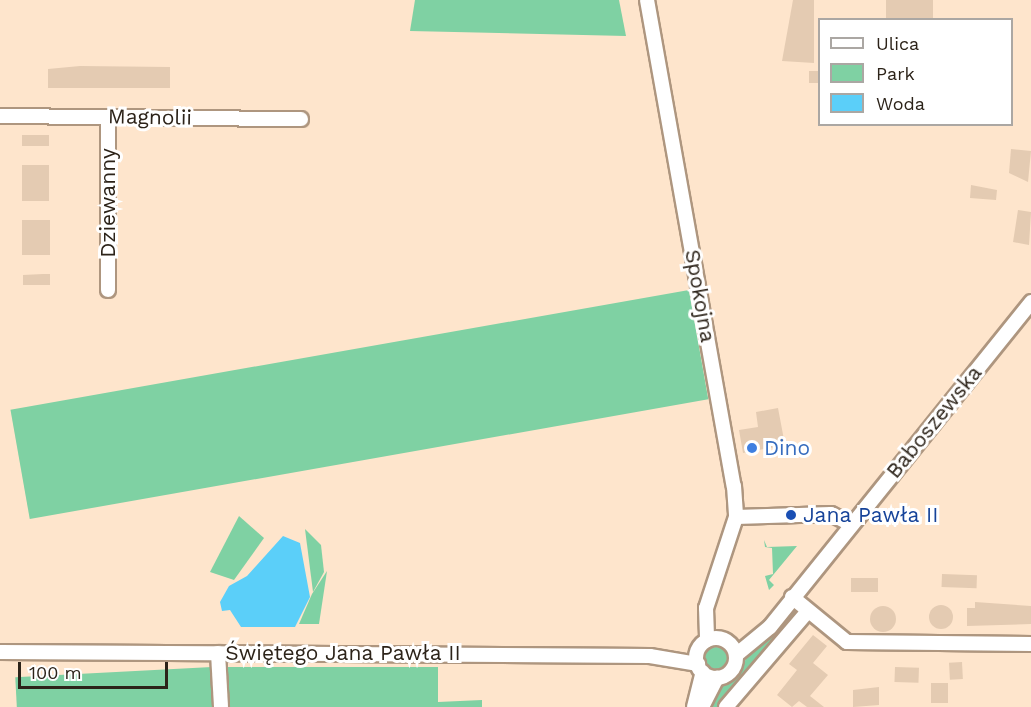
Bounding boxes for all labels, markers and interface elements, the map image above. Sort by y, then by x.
legend [818,18,1013,126]
text: Ulica [876,33,919,54]
text: Park [876,63,915,84]
text: Woda [876,93,925,114]
street label: Magnolii [108,104,192,130]
street label: Dziewanny [95,148,121,258]
street label: Spokojna [679,248,721,344]
street label: Baboszewska [881,361,987,483]
place label: Dino [764,435,810,461]
marker: Dino [745,441,759,455]
place label: Jana Pawła II [803,502,940,528]
marker: Jana Pawła II [784,508,798,522]
street label: Świętego Jana Pawła II [225,640,461,666]
scale bar [21,650,171,688]
text: 100 m [29,662,82,683]

